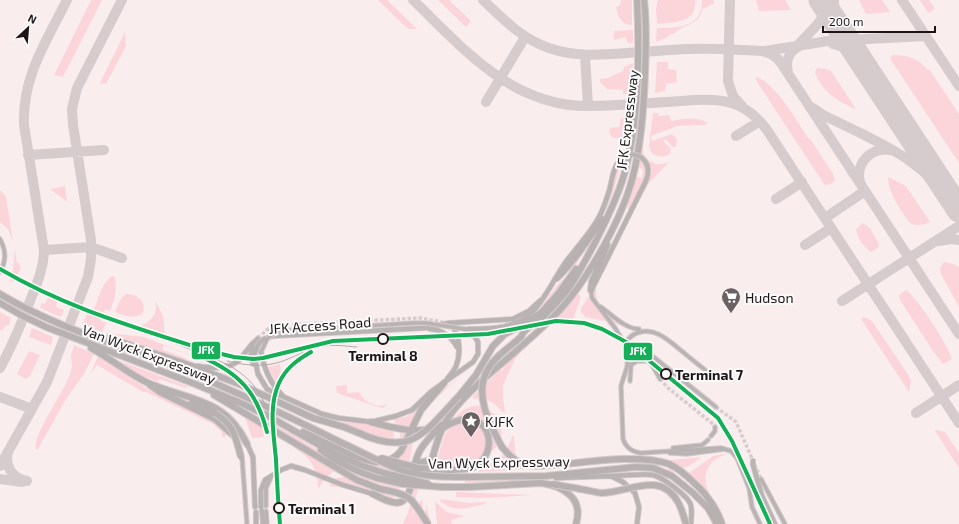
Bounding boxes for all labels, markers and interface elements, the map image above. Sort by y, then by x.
north arrow [8,8,48,48]
scale bar [823,8,935,34]
text: N [26,11,39,26]
text: 200 m [829,14,863,28]
street label: JFK Expressway [612,68,642,171]
supermarket icon: Hudson [720,286,742,314]
place label: Hudson [745,289,794,306]
street label: JFK Access Road [268,313,372,337]
street label: Van Wyck Expressway [80,321,219,388]
marker: Terminal 8 [377,333,389,345]
line badge: JFK [191,341,221,360]
line badge: JFK [623,342,653,361]
text: JFK [197,343,215,356]
text: JFK [629,344,647,357]
place label: Terminal 8 [348,347,418,364]
place label: Terminal 7 [675,366,744,383]
marker: Terminal 7 [660,368,672,380]
place icon: KJFK [460,410,482,438]
place label: KJFK [485,413,515,430]
street label: Van Wyck Expressway [428,452,571,472]
place label: Terminal 1 [288,500,355,517]
marker: Terminal 1 [273,502,285,514]

